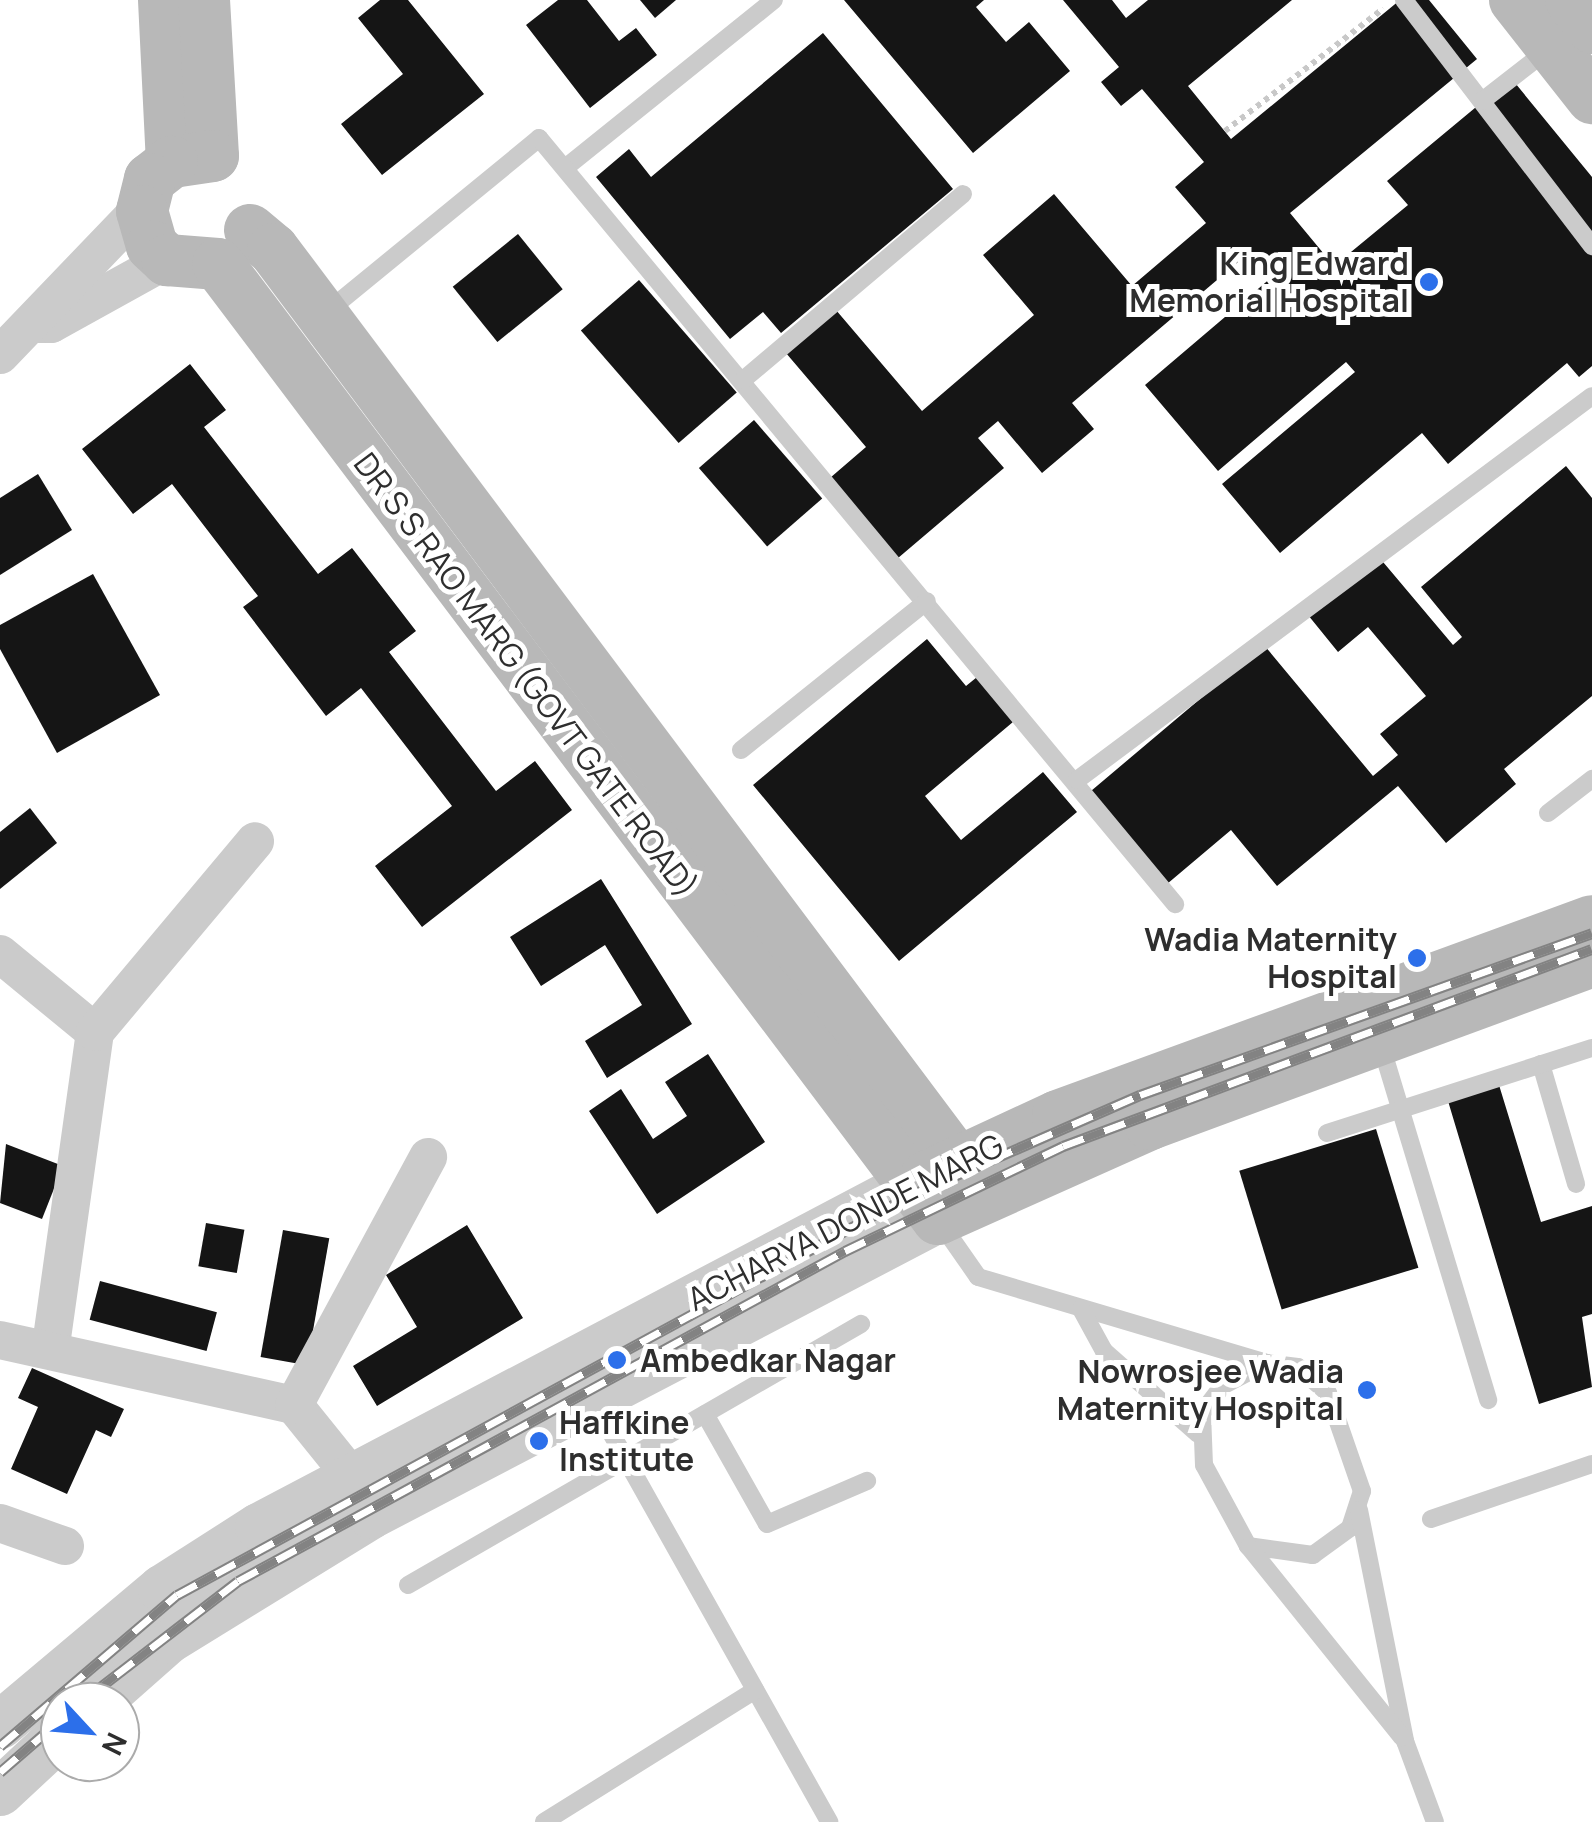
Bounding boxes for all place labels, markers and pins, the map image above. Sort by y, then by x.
place label: King Edward Memorial Hospital [1129,245,1409,320]
marker: King Edward Memorial Hospital [1418,271,1440,293]
place label: Wadia Maternity Hospital [1144,921,1397,996]
marker: Wadia Maternity Hospital [1406,947,1428,969]
place label: Ambedkar Nagar [640,1341,896,1379]
marker: Ambedkar Nagar [604,1347,630,1373]
place label: Nowrosjee Wadia Maternity Hospital [1057,1353,1344,1428]
marker: Nowrosjee Wadia Maternity Hospital [1354,1377,1380,1403]
place label: Haffkine Institute [559,1404,694,1479]
marker: Haffkine Institute [528,1430,550,1452]

